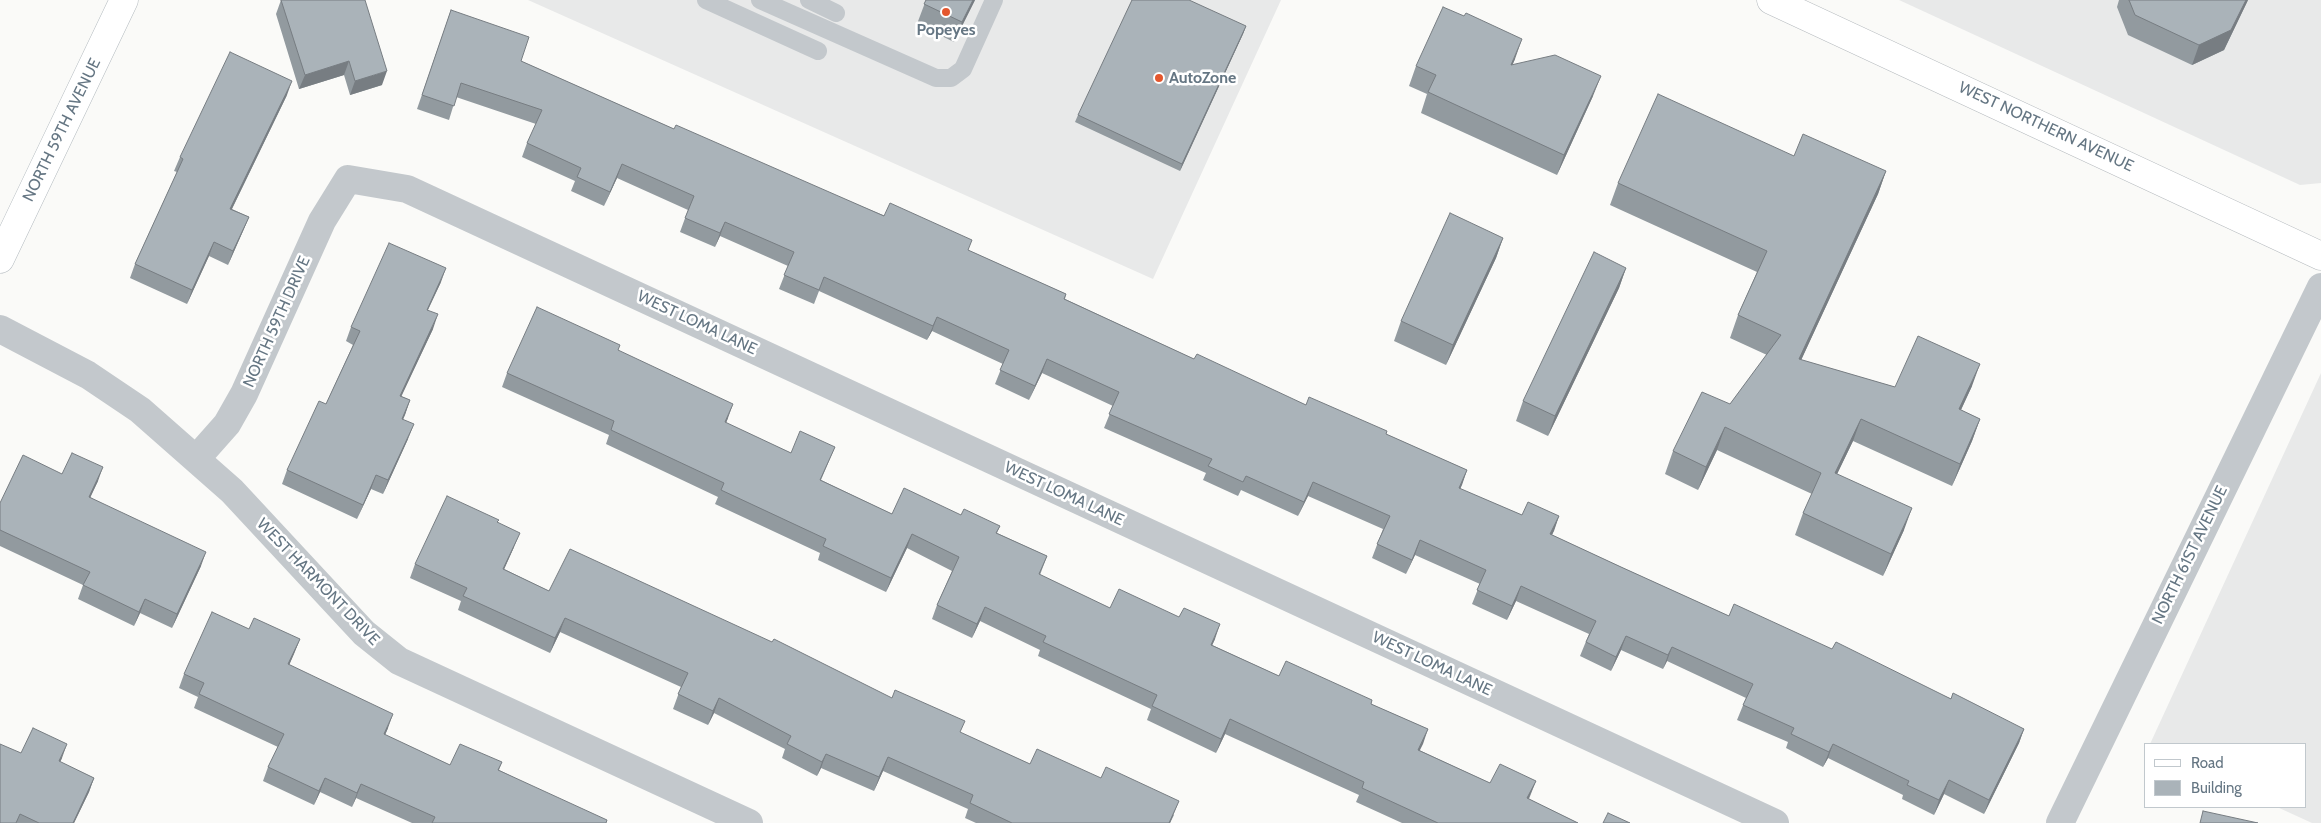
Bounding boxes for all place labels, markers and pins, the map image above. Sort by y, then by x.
marker: Popeyes [940,6,952,18]
place label: Popeyes [916,20,976,40]
place label: AutoZone [1169,68,1236,88]
marker: AutoZone [1153,72,1165,84]

